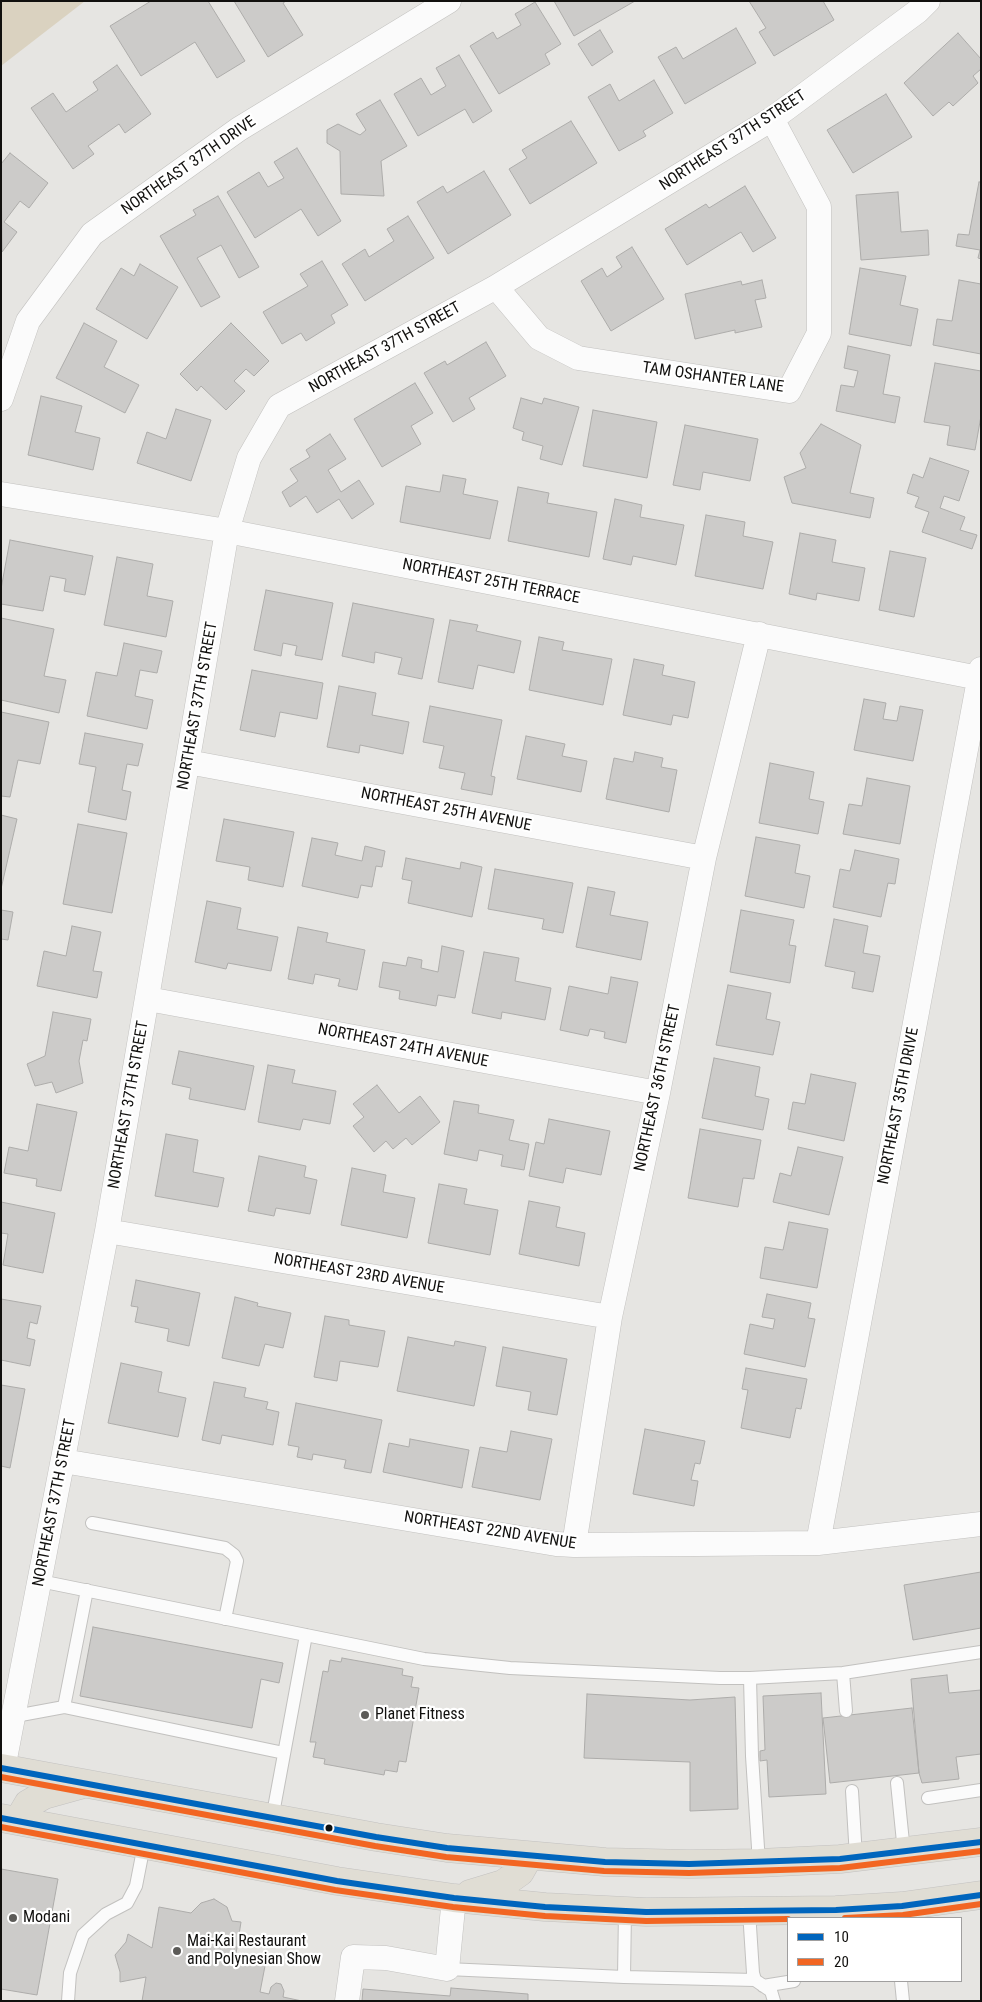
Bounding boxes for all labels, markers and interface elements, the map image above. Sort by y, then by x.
street label: NORTHEAST 37TH STREET [656,87,810,195]
street label: NORTHEAST 37TH DRIVE [118,112,260,220]
street label: NORTHEAST 37TH STREET [306,298,464,398]
street label: TAM OSHANTER LANE [641,359,785,397]
street label: NORTHEAST 25TH TERRACE [401,555,581,609]
street label: NORTHEAST 37TH STREET [174,620,222,792]
street label: NORTHEAST 25TH AVENUE [359,784,533,836]
street label: NORTHEAST 36TH STREET [631,1003,685,1173]
street label: NORTHEAST 37TH STREET [105,1019,153,1191]
street label: NORTHEAST 24TH AVENUE [316,1020,490,1072]
street label: NORTHEAST 35TH DRIVE [874,1026,924,1186]
street label: NORTHEAST 23RD AVENUE [272,1250,446,1298]
street label: NORTHEAST 37TH STREET [29,1418,81,1588]
street label: NORTHEAST 22ND AVENUE [403,1508,577,1554]
place label: Planet Fitness [375,1705,465,1725]
marker: Planet Fitness [359,1709,371,1721]
unlabelled marker [324,1823,334,1833]
place label: Modani [23,1908,70,1928]
marker: Modani [7,1912,19,1924]
legend [787,1917,962,1982]
text: 10 [834,1928,849,1946]
place label: Mai-Kai Restaurant and Polynesian Show [187,1932,321,1970]
marker: Mai-Kai Restaurant and Polynesian Show [171,1945,183,1957]
text: 20 [834,1953,849,1971]

